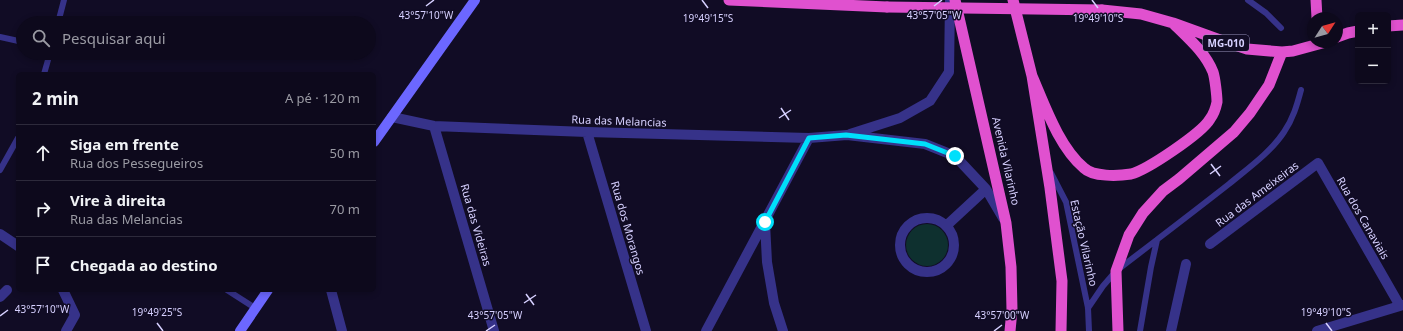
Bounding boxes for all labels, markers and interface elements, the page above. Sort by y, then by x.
text: 43°57'10"W [399,8,454,22]
text: 43°57'05"W [907,8,962,22]
text: 19°49'15"S [683,11,734,25]
text: 19°49'10"S [1073,11,1124,25]
north arrow [1307,12,1343,48]
map controls [1355,12,1391,84]
button: + [1355,12,1391,48]
search box [16,16,376,60]
icon: search [30,27,52,49]
text: Pesquisar aqui [62,28,166,48]
road number: MG-010 [1203,35,1249,51]
button: − [1355,48,1391,84]
text: 2 min [32,87,79,110]
text: A pé · 120 m [285,89,360,107]
street label: Rua das Melancias [571,111,667,130]
street label: Avenida Vilarinho [989,115,1024,207]
text: Siga em frente [70,134,179,154]
icon: ahead [32,142,54,164]
text: 50 m [330,144,360,162]
route end [946,147,964,165]
text: Rua dos Pessegueiros [70,154,203,172]
street label: Rua das Ameixeiras [1212,157,1301,230]
street label: Rua dos Canaviais [1334,174,1393,262]
street label: Rua dos Morangos [608,179,649,276]
street label: Rua das Videiras [458,182,495,268]
text: Vire à direita [70,190,166,210]
icon: right [32,198,54,220]
street label: Estação Vilarinho [1067,198,1102,288]
text: 70 m [330,200,360,218]
text: Rua das Melancias [70,210,183,228]
route start [756,213,774,231]
icon: arrive [32,254,54,276]
text: Chegada ao destino [70,255,218,275]
text: 43°57'10"W [15,302,70,316]
text: 19°49'25"S [132,305,183,319]
text: 19°49'10"S [1301,305,1352,319]
text: 43°57'05"W [468,308,523,322]
text: 43°57'00"W [975,308,1030,322]

